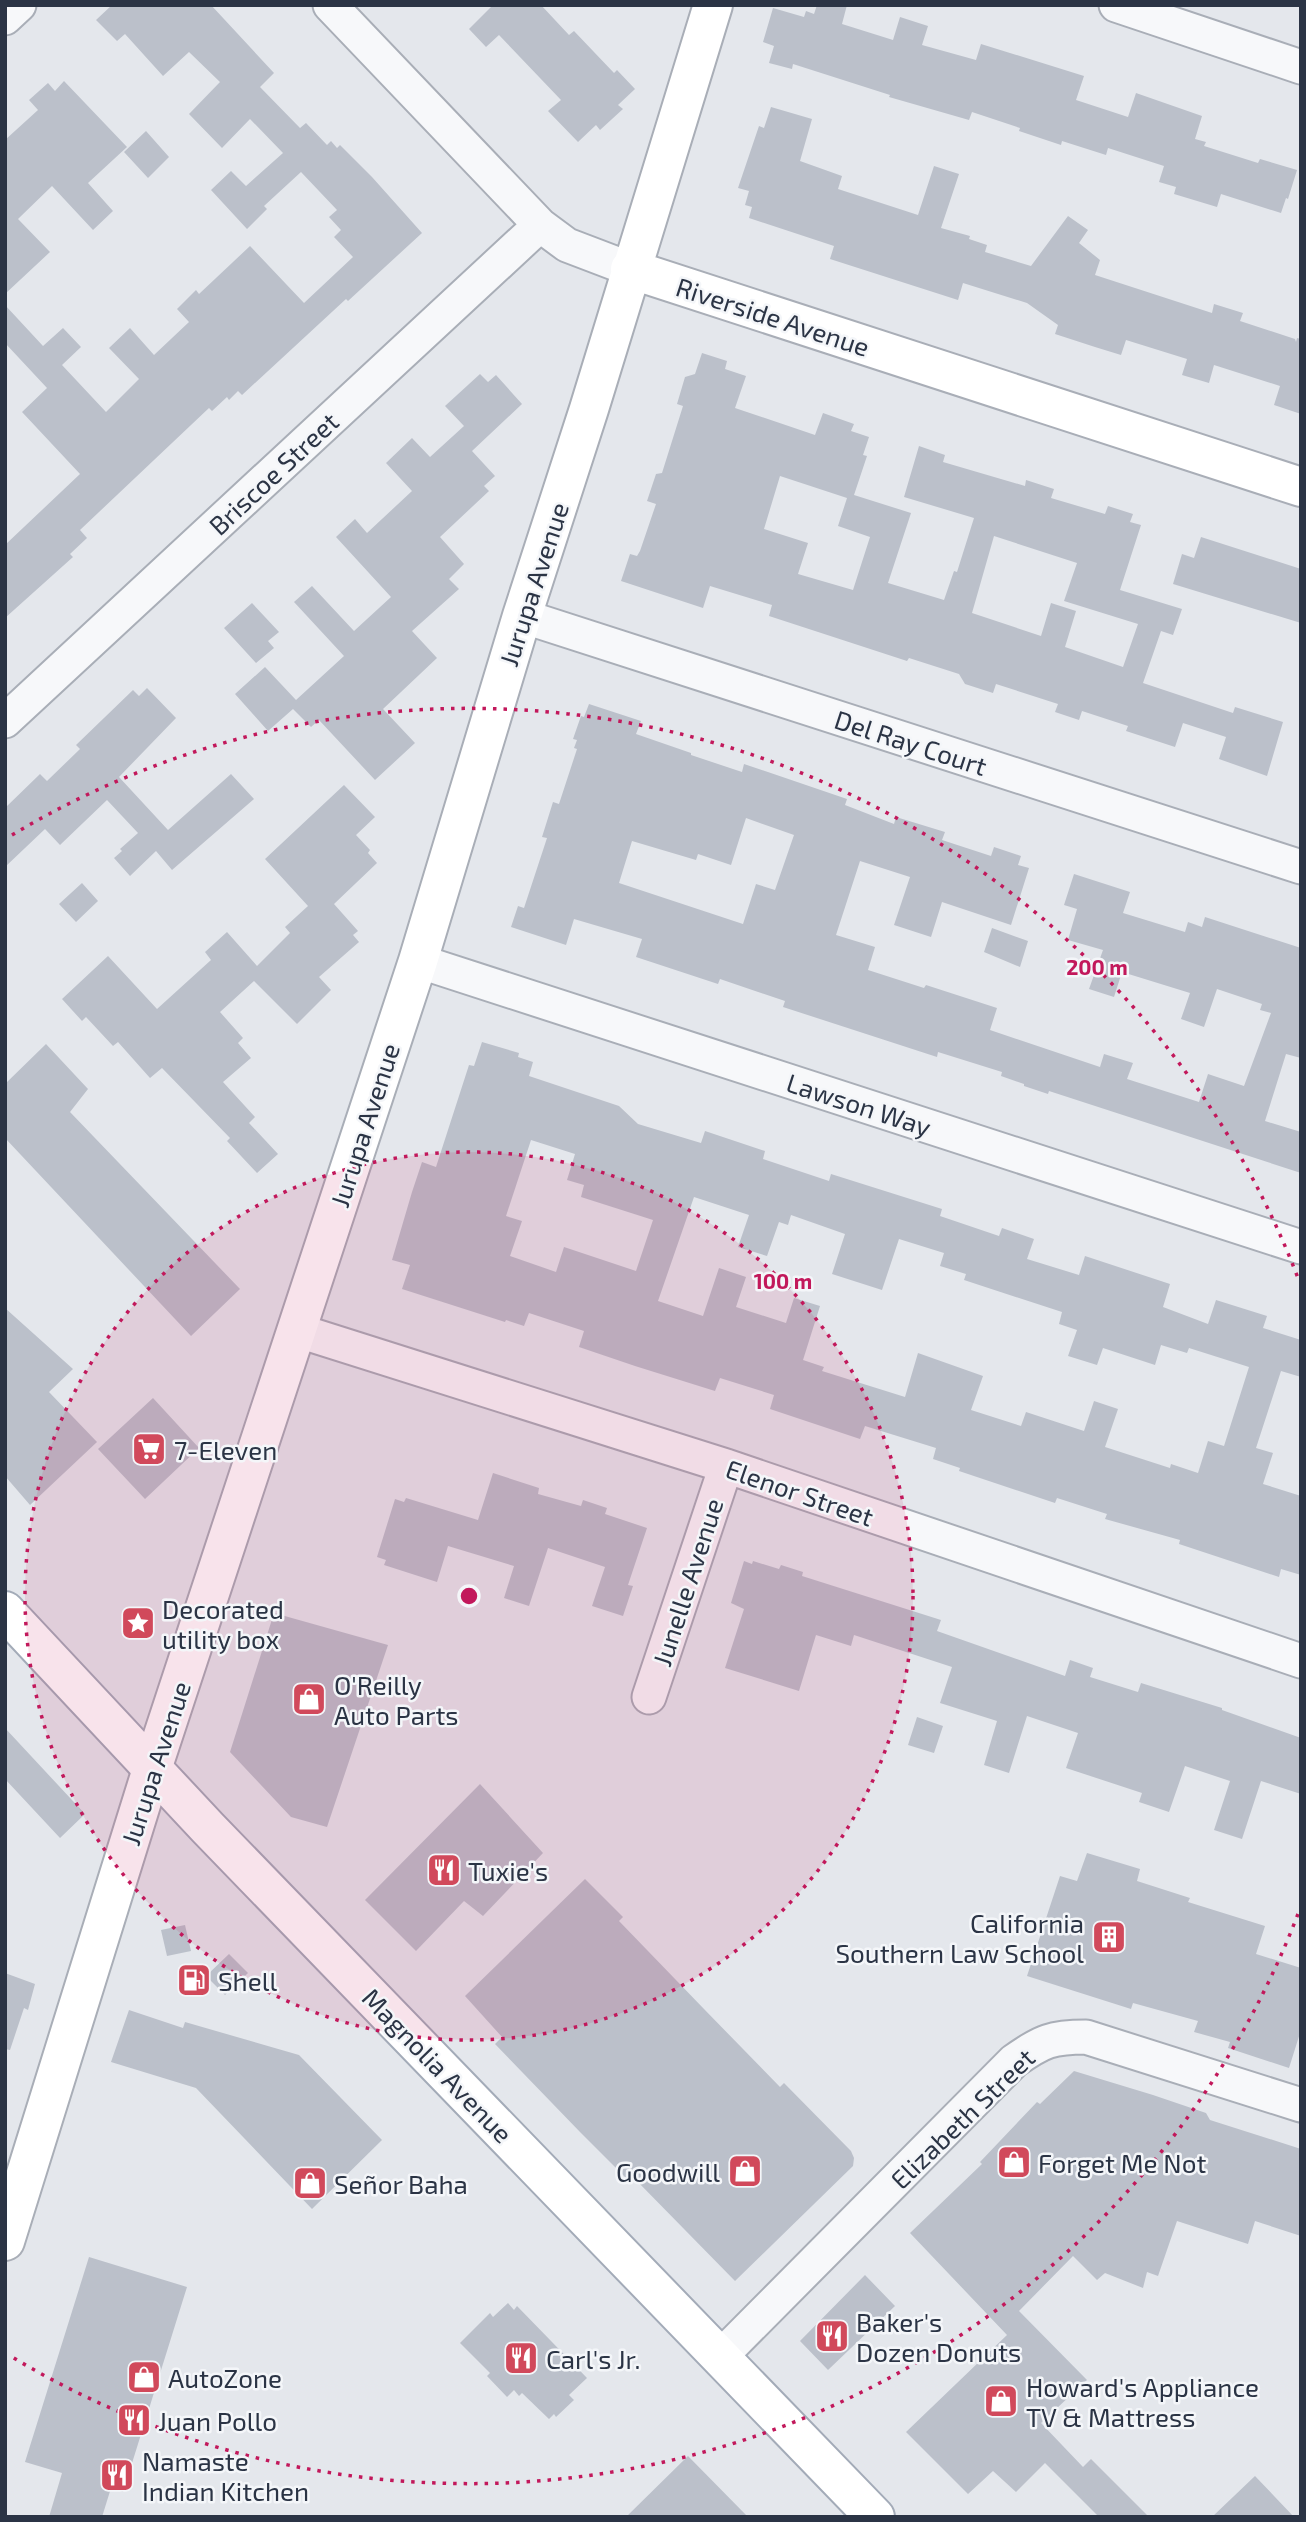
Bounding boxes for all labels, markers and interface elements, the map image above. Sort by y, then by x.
street label: Riverside Avenue [672,270,874,362]
street label: Briscoe Street [202,405,344,541]
street label: Jurupa Avenue [492,498,574,670]
street label: Del Ray Court [831,703,991,781]
text: 200 m [1066,954,1128,979]
street label: Jurupa Avenue [323,1039,405,1211]
street label: Lawson Way [783,1066,935,1142]
text: 100 m [754,1268,812,1293]
supermarket icon: 7-Eleven [130,1430,168,1468]
place label: 7-Eleven [174,1434,277,1465]
street label: Elenor Street [722,1452,878,1532]
street label: Junelle Avenue [645,1494,729,1670]
centre of rings [457,1584,481,1608]
place label: Decorated utility box [162,1593,284,1654]
place icon: Decorated utility box [119,1604,157,1642]
place label: O'Reilly Auto Parts [334,1669,459,1730]
street label: Jurupa Avenue [114,1677,196,1849]
shop icon: O'Reilly Auto Parts [290,1680,328,1718]
restaurant icon: Tuxie's [425,1851,463,1889]
place label: Tuxie's [468,1855,548,1886]
place label: California Southern Law School [836,1907,1084,1968]
building icon: California Southern Law School [1090,1918,1128,1956]
fuel station icon: Shell [175,1961,213,1999]
place label: Shell [218,1965,277,1996]
street label: Magnolia Avenue [357,1982,519,2148]
street label: Elizabeth Street [884,2041,1040,2194]
shop icon: Forget Me Not [995,2143,1033,2181]
place label: Forget Me Not [1038,2147,1206,2178]
shop icon: Goodwill [726,2152,764,2190]
place label: Goodwill [616,2156,720,2187]
shop icon: Señor Baha [291,2164,329,2202]
place label: Señor Baha [334,2168,468,2199]
place label: Baker's Dozen Donuts [856,2306,1021,2367]
restaurant icon: Baker's Dozen Donuts [813,2317,851,2355]
restaurant icon: Carl's Jr. [502,2339,540,2377]
place label: Carl's Jr. [546,2343,640,2374]
shop icon: AutoZone [125,2358,163,2396]
place label: AutoZone [168,2362,282,2393]
place label: Howard's Appliance TV & Mattress [1026,2371,1259,2432]
shop icon: Howard's Appliance TV & Mattress [982,2382,1020,2420]
restaurant icon: Juan Pollo [115,2401,153,2439]
place label: Juan Pollo [158,2405,277,2436]
place label: Namaste Indian Kitchen [142,2445,309,2506]
restaurant icon: Namaste Indian Kitchen [98,2456,136,2494]

